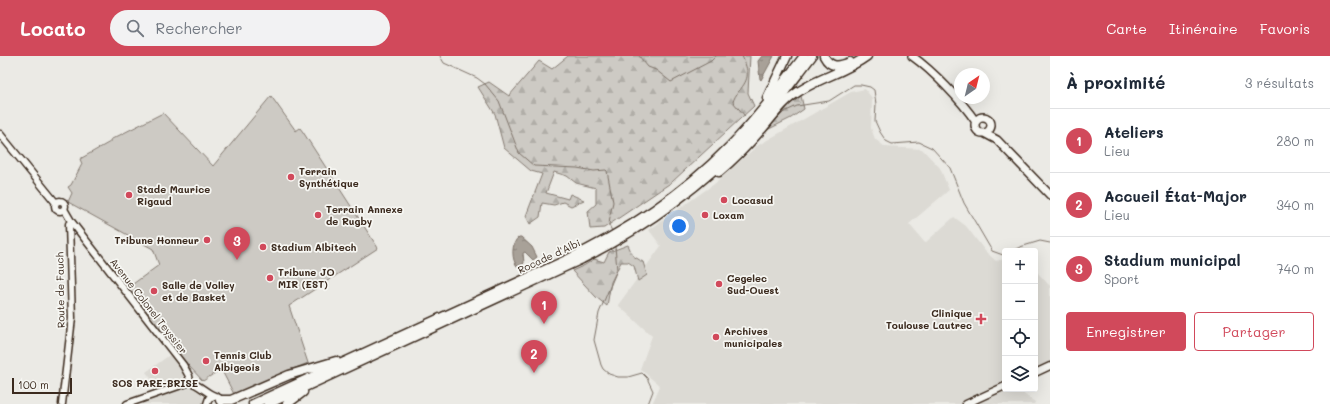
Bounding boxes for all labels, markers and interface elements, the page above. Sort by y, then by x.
search box [110,10,390,46]
text: Locato [20,16,86,41]
icon: search [124,17,146,39]
text: Rechercher [156,18,243,38]
text: Carte [1106,19,1147,38]
text: Itinéraire [1169,19,1238,38]
text: Favoris [1260,19,1310,38]
north arrow [954,68,990,104]
text: À proximité [1066,71,1165,93]
text: 3 résultats [1245,74,1314,91]
text: Ateliers [1104,122,1164,142]
text: 1 [1076,132,1082,149]
text: 280 m [1276,132,1314,149]
text: Lieu [1104,142,1130,159]
place label: Terrain Synthétique [299,164,359,190]
marker: Terrain Synthétique [286,172,296,182]
place label: Stade Maurice Rigaud [137,182,210,208]
text: Accueil État-Major [1104,186,1247,206]
marker: Stade Maurice Rigaud [124,190,134,200]
place label: Locasud [732,193,774,207]
marker: Locasud [719,195,729,205]
text: 2 [1075,196,1083,213]
text: 340 m [1276,196,1314,213]
place label: Terrain Annexe de Rugby [326,202,403,228]
text: Lieu [1104,206,1130,223]
place label: Loxam [713,208,744,222]
marker: Terrain Annexe de Rugby [313,210,323,220]
marker: Loxam [700,210,710,220]
your location [669,216,689,236]
pin: 3 [224,227,250,260]
place label: Tribune Honneur [115,233,199,247]
marker: Tribune Honneur [202,235,212,245]
street label: Rocade d'Albi [515,235,583,277]
place label: Stadium Albitech [271,240,357,254]
marker: Stadium Albitech [258,242,268,252]
map controls [1002,248,1038,392]
button: + [1002,248,1038,284]
text: Stadium municipal [1104,250,1241,270]
street label: Route de Fauch [52,251,68,328]
street label: Avenue Colonel Teyssier [107,255,191,357]
text: 3 [1075,260,1083,277]
text: 740 m [1277,260,1314,277]
place label: Tribune JO MIR (EST) [278,265,335,291]
text: Sport [1104,270,1139,287]
place label: Cegelec Sud-Ouest [727,271,779,297]
marker: Tribune JO MIR (EST) [265,273,275,283]
place label: Salle de Volley et de Basket [162,278,235,304]
marker: Cegelec Sud-Ouest [714,279,724,289]
button: − [1002,284,1038,320]
marker: Salle de Volley et de Basket [149,286,159,296]
pin: 1 [531,291,557,324]
place label: Clinique Toulouse Lautrec [886,306,972,332]
button: Enregistrer [1066,312,1186,351]
button: Partager [1194,312,1314,351]
marker: Clinique Toulouse Lautrec [975,313,987,325]
button: locate [1002,320,1038,356]
place label: Archives municipales [724,324,782,350]
marker: Archives municipales [711,332,721,342]
pin: 2 [521,340,547,373]
place label: Tennis Club Albigeois [214,348,272,374]
marker: Tennis Club Albigeois [201,356,211,366]
button: layers [1002,356,1038,392]
marker: SOS PARE-BRISE [150,366,160,376]
scale bar [12,376,72,395]
place label: SOS PARE-BRISE [112,376,198,390]
text: 100 m [18,377,49,392]

